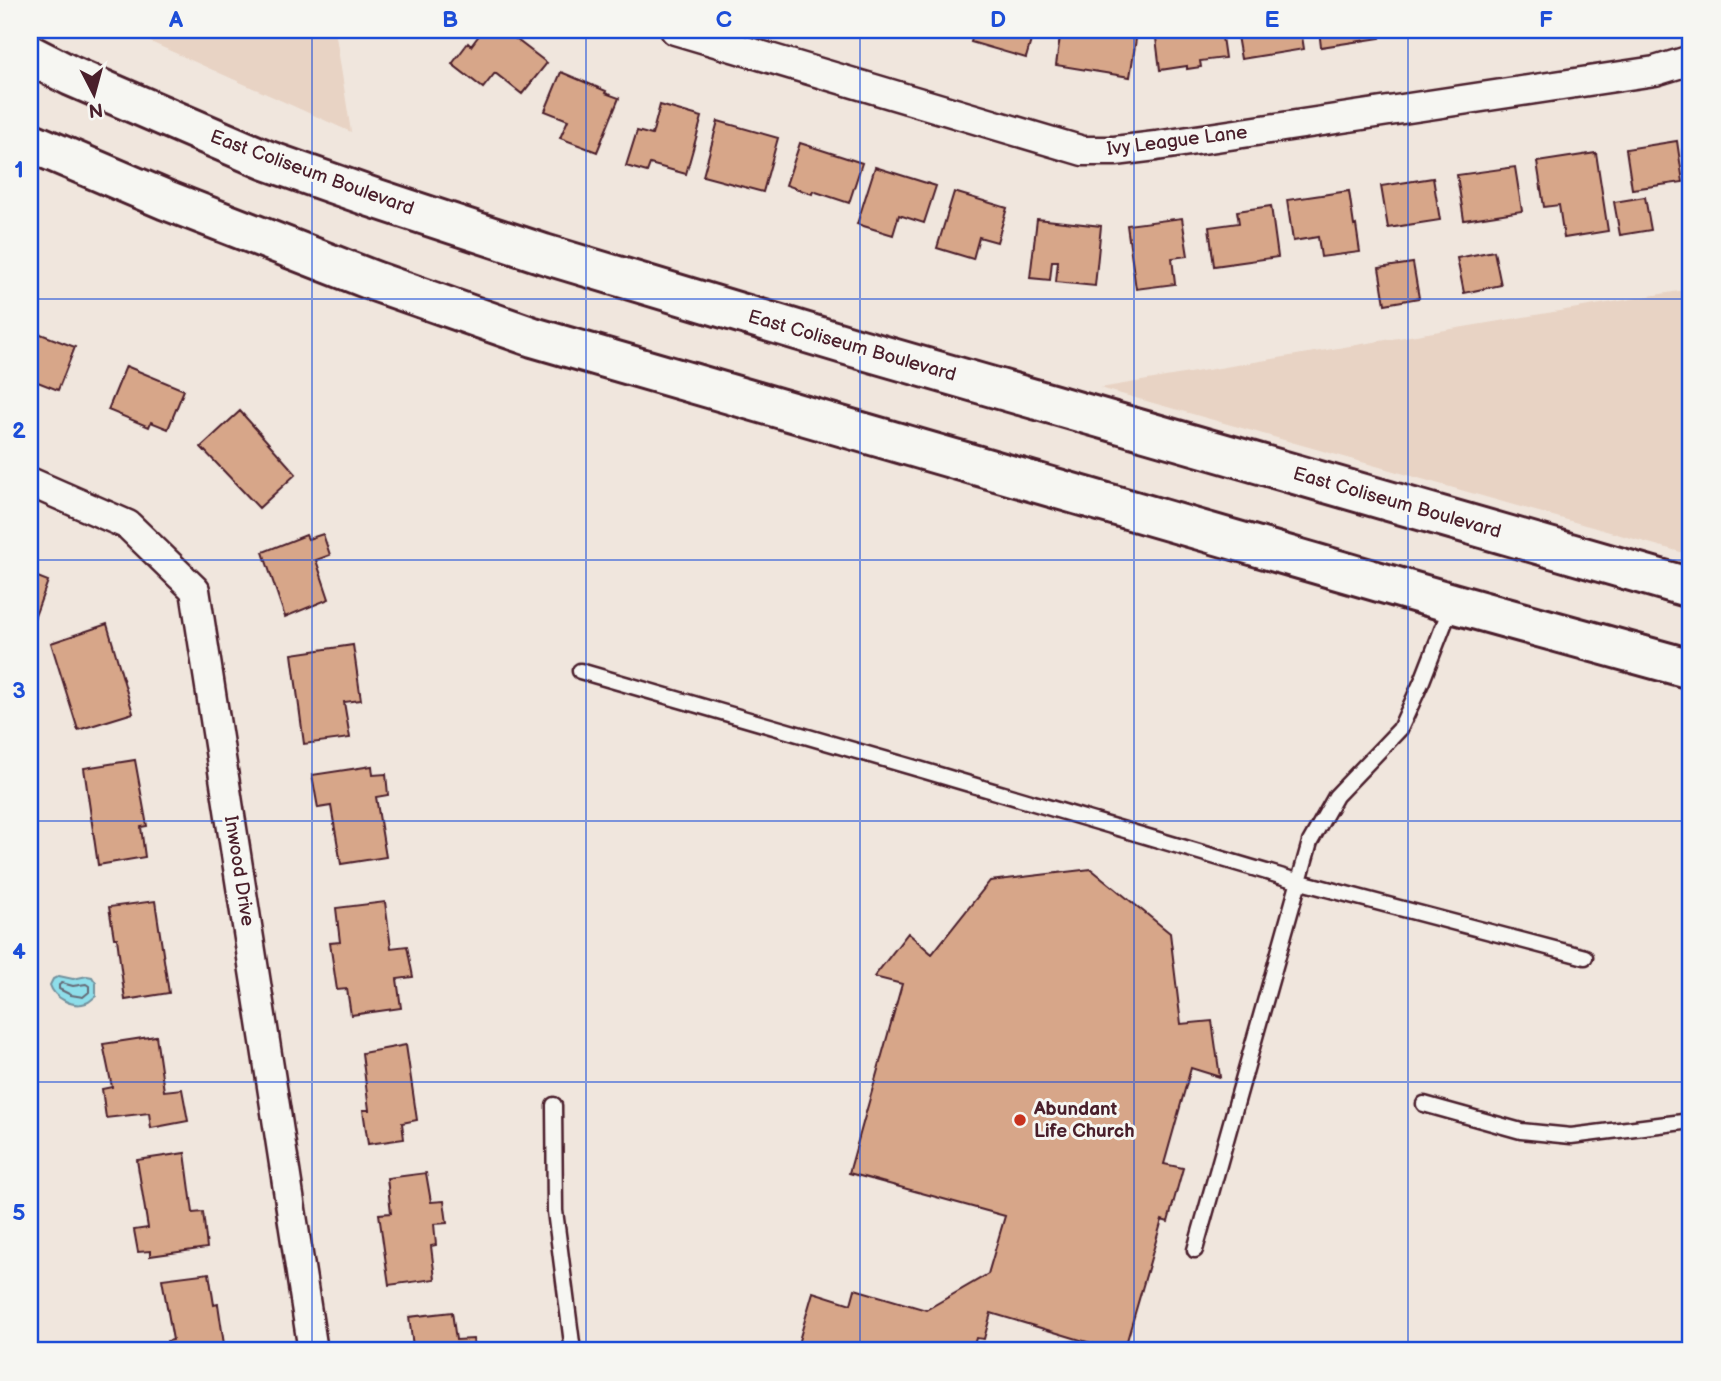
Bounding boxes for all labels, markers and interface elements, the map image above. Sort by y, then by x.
text: A [168,6,184,34]
text: B [442,6,458,34]
text: C [716,6,732,34]
text: D [990,6,1006,34]
text: E [1265,6,1280,34]
text: F [1539,6,1553,34]
north arrow [60,60,130,130]
text: N [87,97,104,122]
street label: Ivy League Lane [1105,121,1249,161]
street label: East Coliseum Boulevard [207,125,417,221]
text: 1 [14,156,24,184]
street label: East Coliseum Boulevard [745,305,959,387]
text: 2 [12,417,26,445]
street label: East Coliseum Boulevard [1290,462,1504,544]
text: 3 [12,677,26,705]
street label: Inwood Drive [219,814,259,928]
text: 4 [12,938,26,966]
place label: Abundant Life Church [1033,1098,1135,1143]
marker: Abundant Life Church [1012,1112,1028,1128]
text: 5 [12,1199,26,1227]

